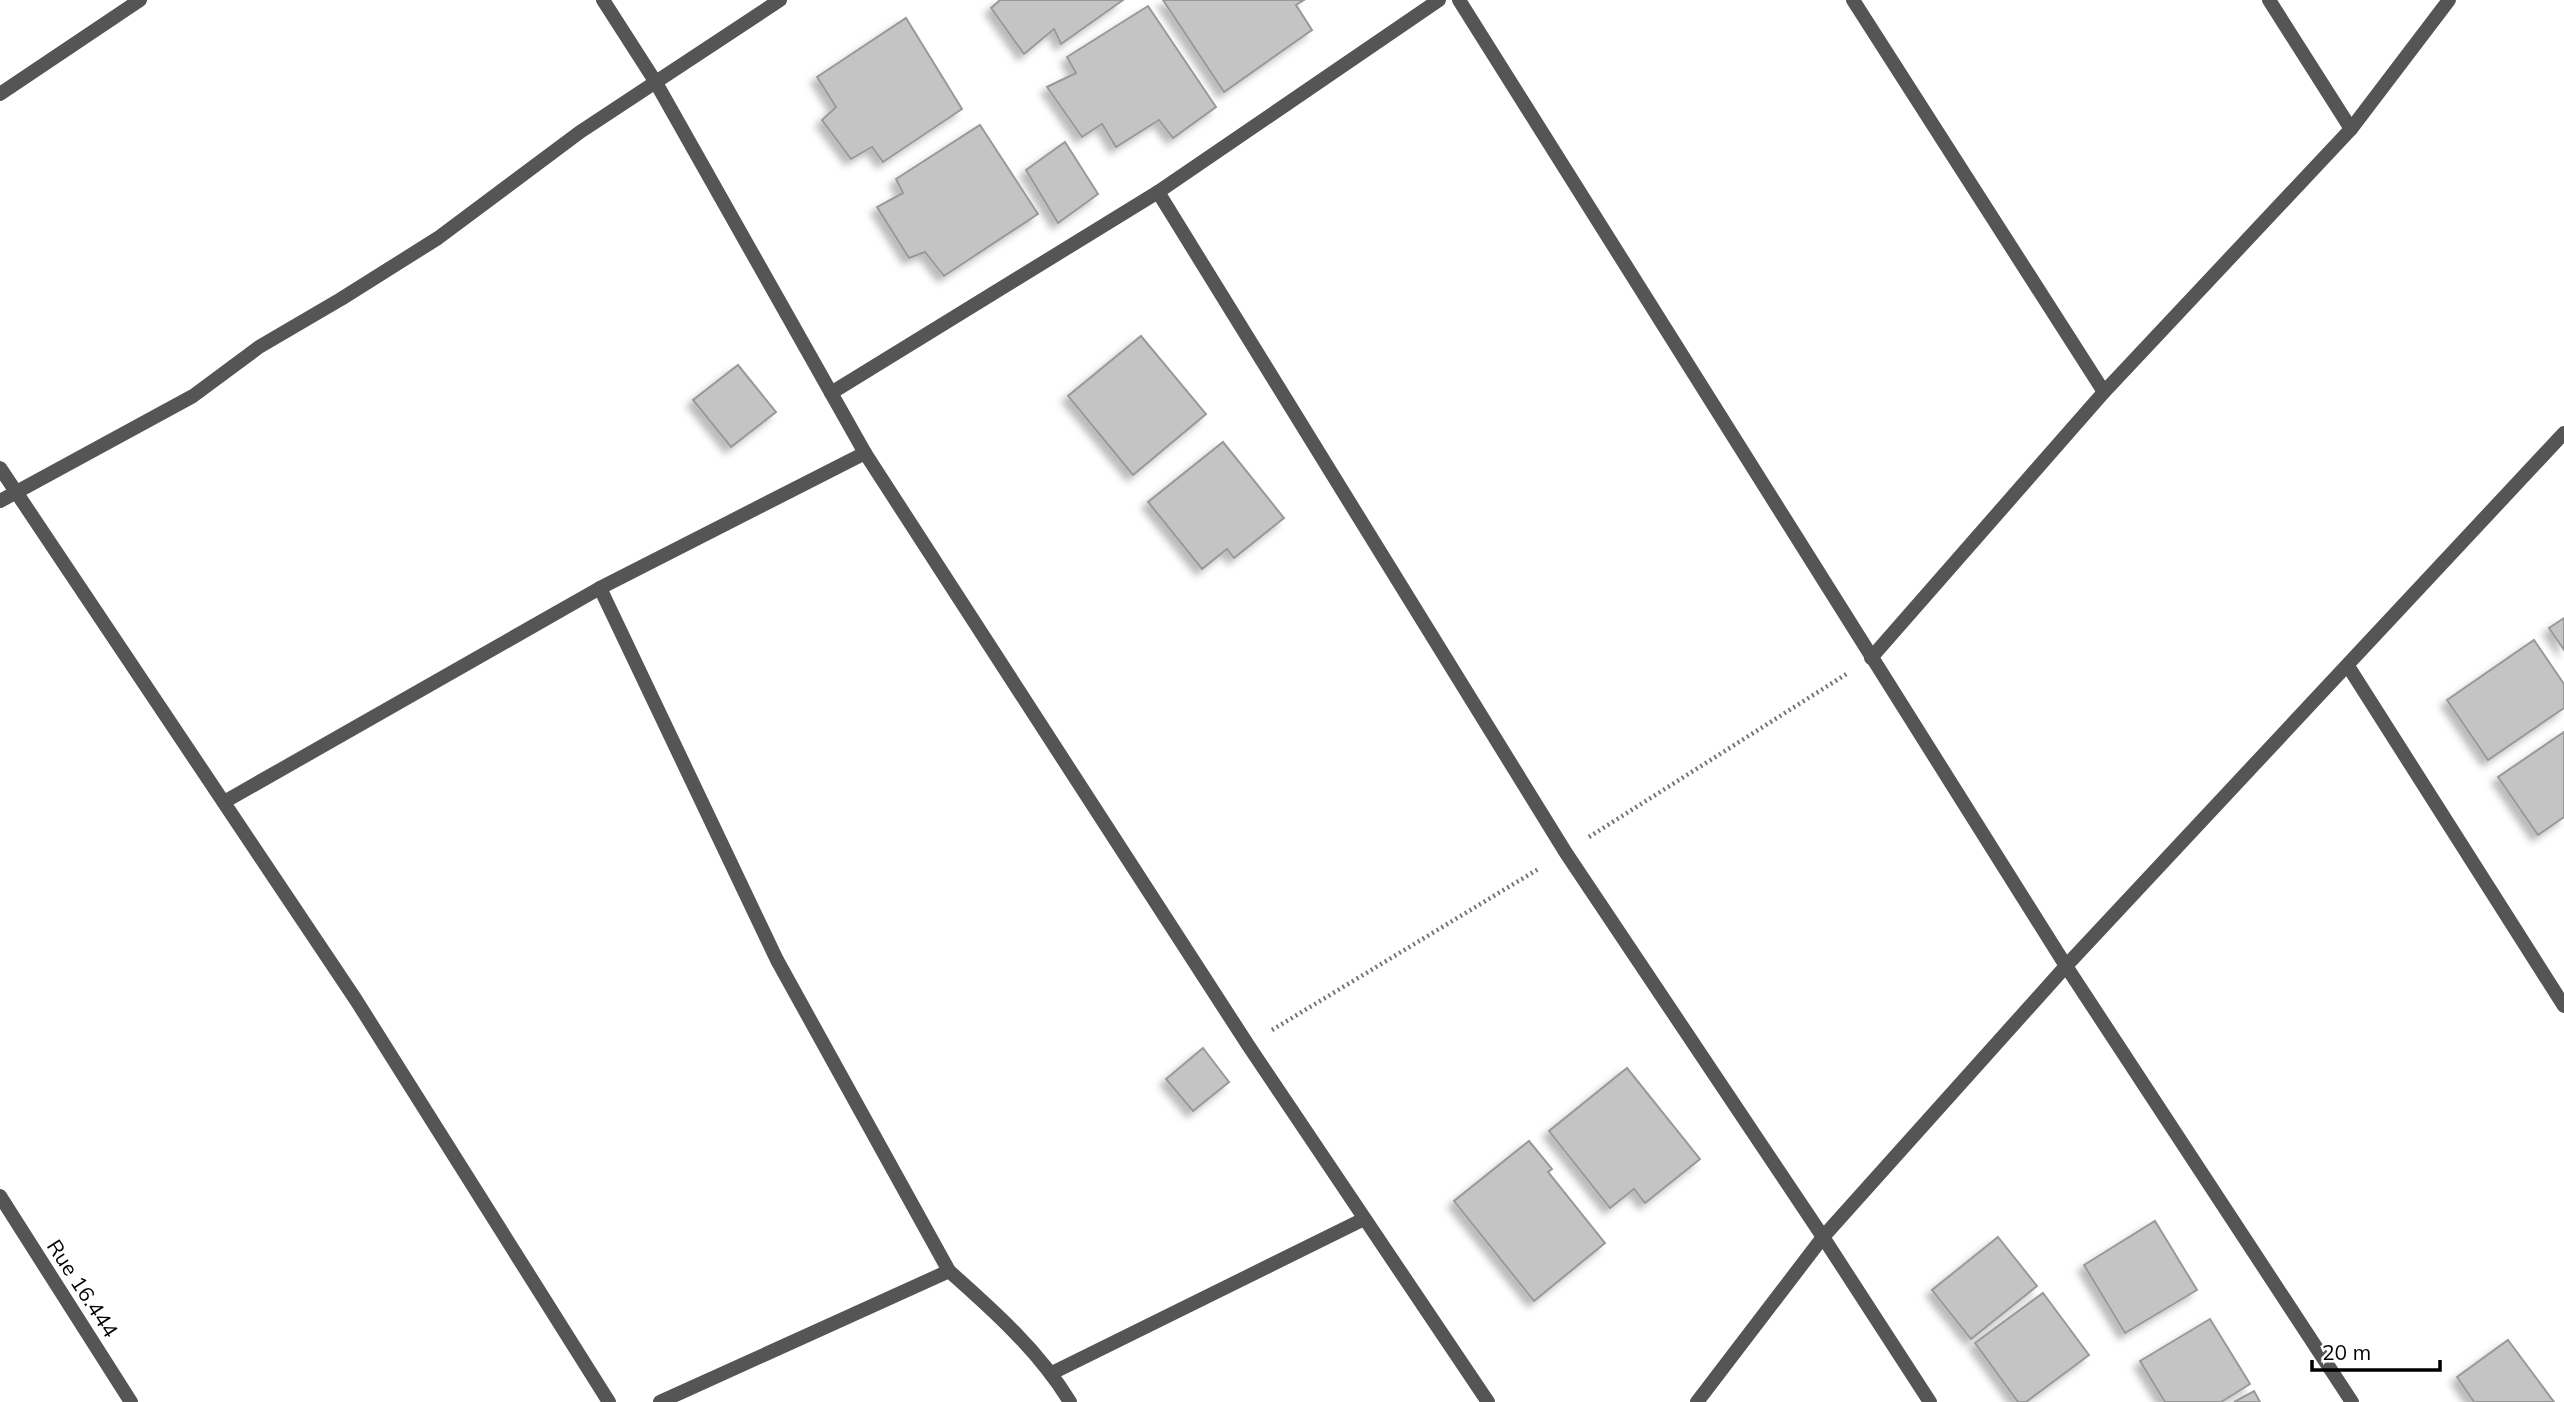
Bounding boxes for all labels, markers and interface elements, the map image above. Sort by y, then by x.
street label: Rue 16.444 [42,1234,124,1342]
scale bar [2312,1328,2440,1372]
text: 20 m [2322,1339,2371,1365]

